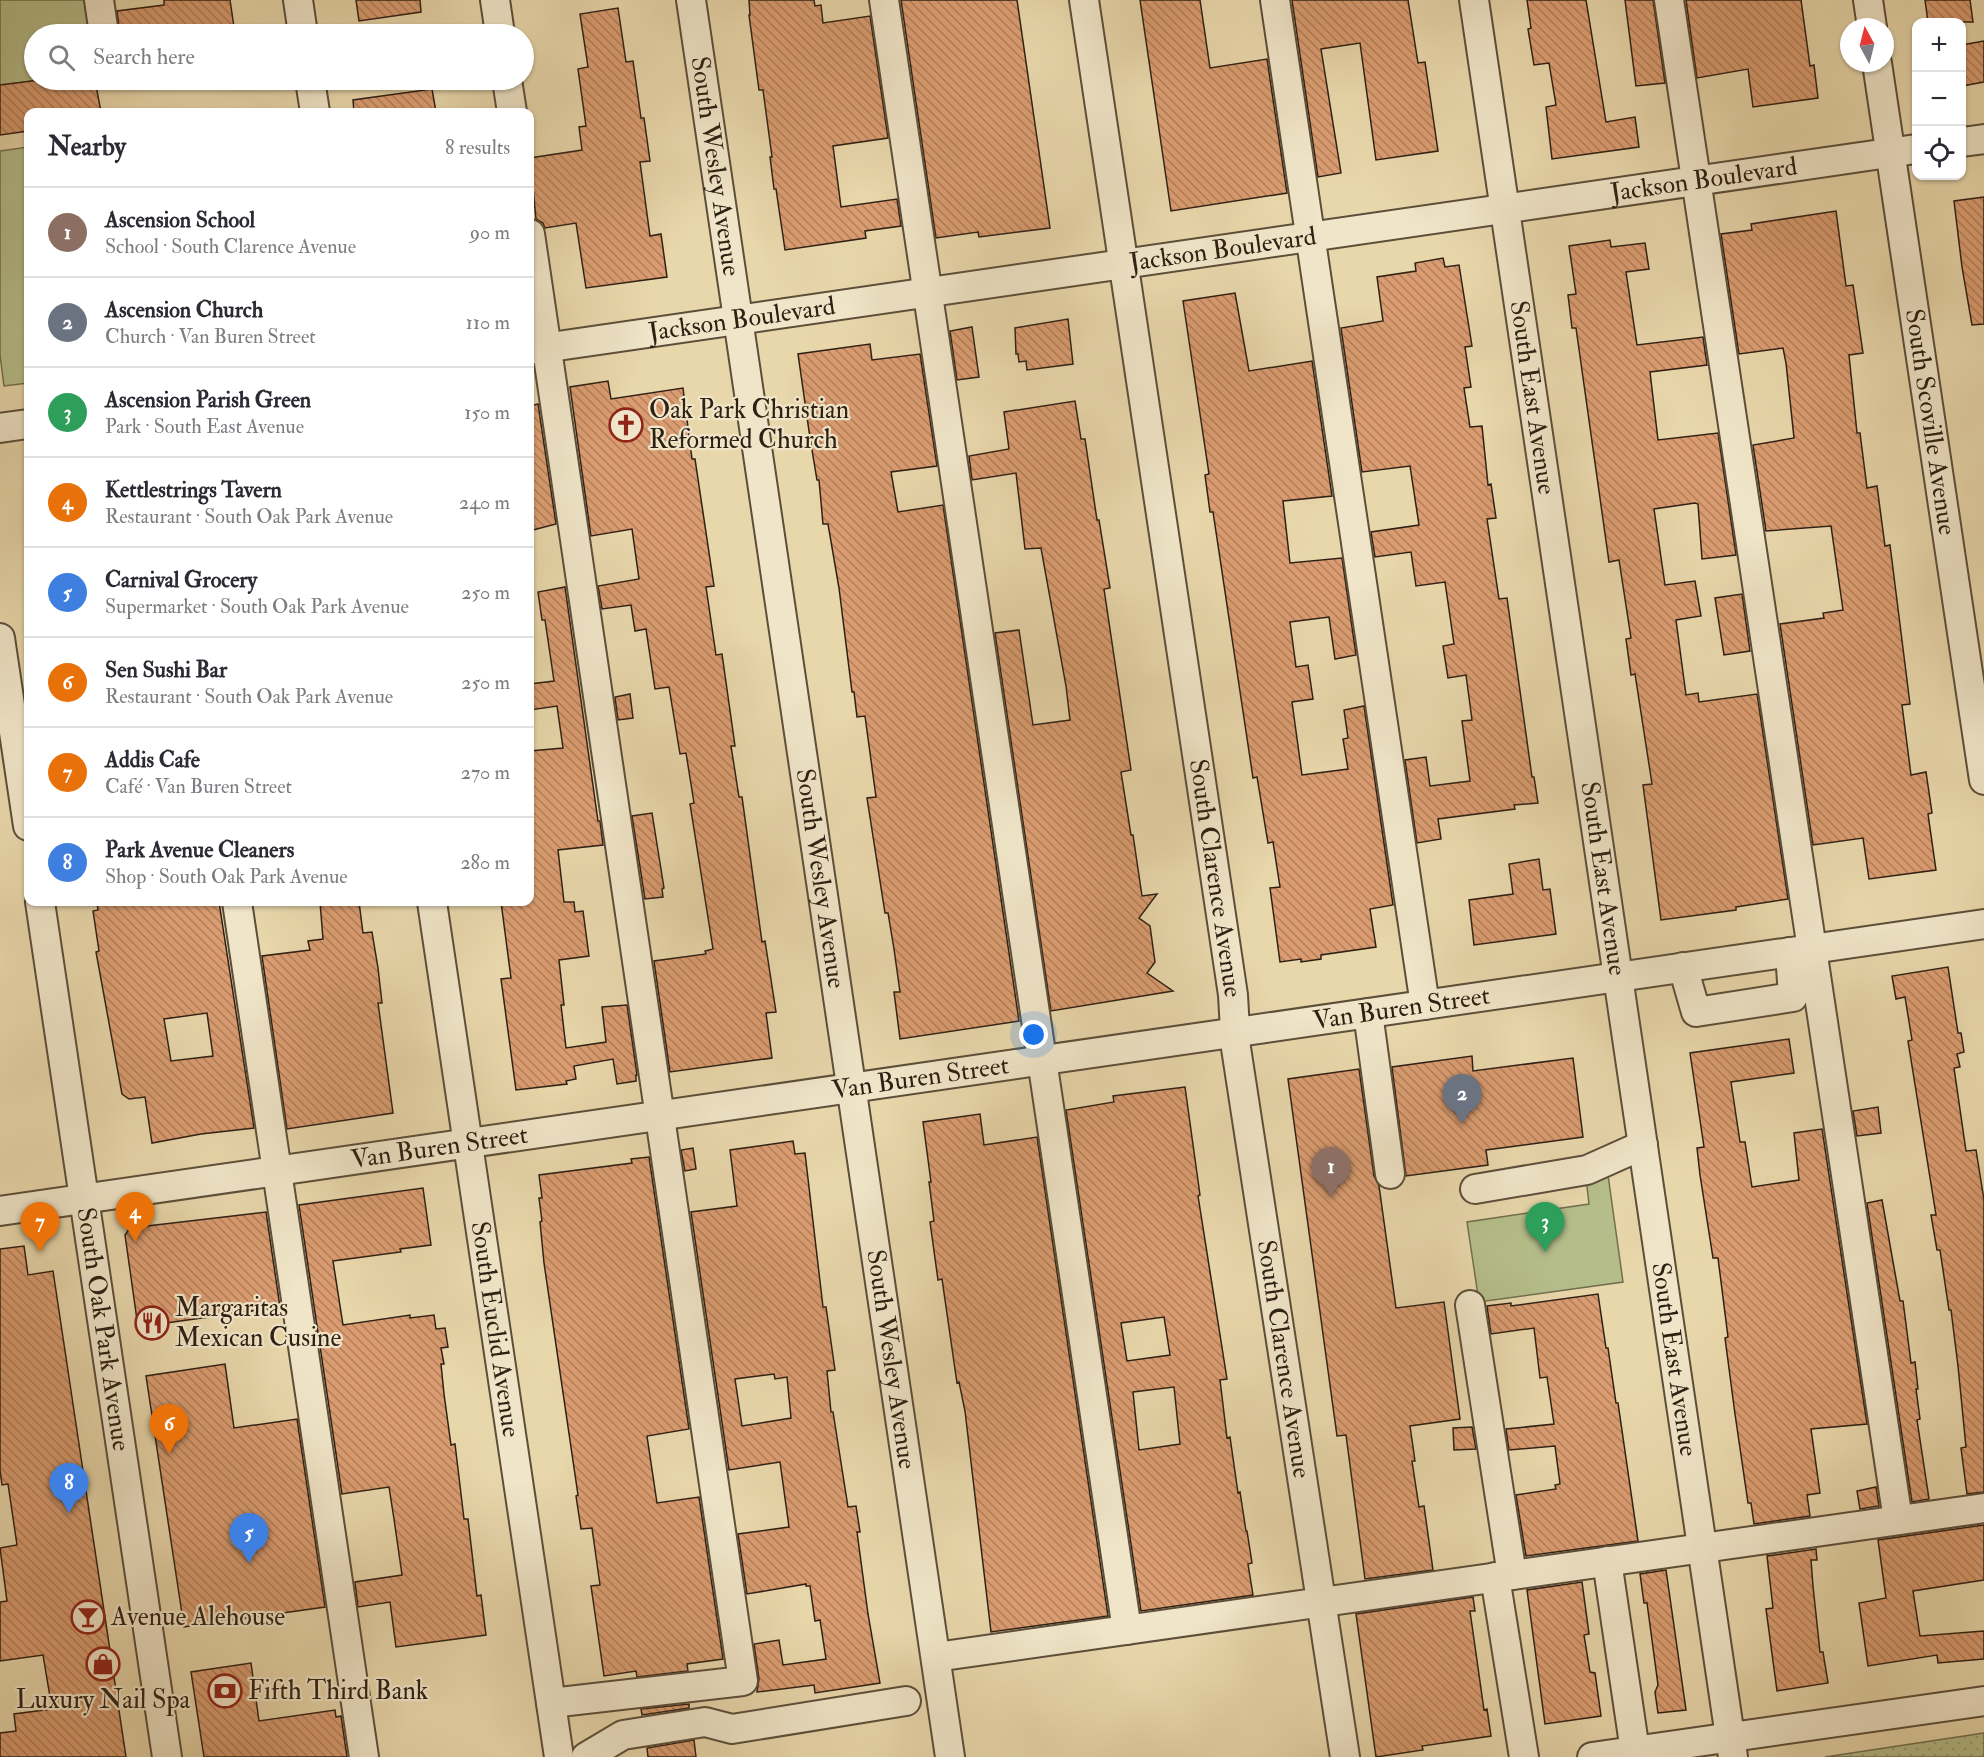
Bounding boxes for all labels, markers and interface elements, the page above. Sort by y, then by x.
north arrow [1840,18,1894,72]
map controls [1912,18,1966,180]
button: + [1912,18,1966,72]
search box [24,24,534,90]
icon: search [45,41,78,74]
text: Search here [93,43,195,71]
street label: South Wesley Avenue [684,54,747,278]
button: − [1912,72,1966,126]
button: locate [1912,126,1966,180]
text: Nearby [48,131,126,163]
text: 8 results [445,135,510,160]
street label: Jackson Boulevard [1607,150,1799,209]
text: Ascension School [105,206,255,234]
text: 1 [64,220,71,245]
text: 90 m [470,220,510,245]
street label: Jackson Boulevard [1126,220,1318,279]
text: School · South Clarence Avenue [105,234,356,259]
street label: Jackson Boulevard [645,290,837,349]
text: Ascension Church [105,296,263,324]
street label: South East Avenue [1503,299,1563,497]
street label: South Scoville Avenue [1898,307,1963,537]
text: 2 [62,310,73,335]
text: 110 m [466,310,510,335]
text: Church · Van Buren Street [105,324,316,349]
text: Ascension Parish Green [105,386,311,414]
place label: Oak Park Christian Reformed Church [649,394,849,456]
text: 3 [64,400,71,425]
text: 150 m [464,400,510,425]
church icon: Oak Park Christian Reformed Church [608,407,644,443]
text: Park · South East Avenue [105,414,304,439]
text: Kettlestrings Tavern [105,476,282,504]
text: 4 [62,490,73,515]
text: 240 m [459,490,510,515]
text: Restaurant · South Oak Park Avenue [105,504,393,529]
text: Carnival Grocery [105,566,257,594]
text: 5 [63,580,72,605]
text: 250 m [461,580,510,605]
text: Supermarket · South Oak Park Avenue [105,594,409,619]
text: Sen Sushi Bar [105,656,227,684]
text: 6 [62,670,73,695]
text: 250 m [461,670,510,695]
text: Restaurant · South Oak Park Avenue [105,684,393,709]
text: Addis Cafe [105,746,200,774]
street label: South Clarence Avenue [1182,757,1249,1000]
text: 7 [63,760,72,785]
text: 270 m [461,760,510,785]
street label: South Wesley Avenue [789,767,852,991]
text: Café · Van Buren Street [105,774,292,799]
street label: South East Avenue [1573,779,1634,978]
text: Park Avenue Cleaners [105,836,294,864]
text: 8 [63,850,72,875]
text: 280 m [460,850,510,875]
text: Shop · South Oak Park Avenue [105,864,348,889]
street label: Van Buren Street [1311,980,1492,1037]
your location [1019,1020,1048,1049]
street label: Van Buren Street [830,1049,1011,1106]
pin: 2 [1442,1074,1482,1124]
street label: Van Buren Street [349,1119,530,1176]
pin: 1 [1312,1148,1350,1197]
pin: 4 [116,1192,154,1242]
pin: 7 [20,1202,60,1252]
pin: 3 [1526,1202,1564,1252]
street label: South Oak Park Avenue [70,1205,137,1453]
street label: South Euclid Avenue [464,1219,527,1439]
street label: South Clarence Avenue [1250,1238,1318,1481]
street label: South Wesley Avenue [859,1247,923,1471]
street label: South East Avenue [1644,1260,1704,1458]
place label: Margaritas Mexican Cusine [175,1292,341,1354]
restaurant icon: Margaritas Mexican Cusine [134,1305,170,1341]
pin: 6 [150,1404,188,1454]
pin: 8 [50,1464,88,1513]
pin: 5 [230,1514,268,1563]
bar icon: Avenue Alehouse [70,1599,106,1635]
place label: Avenue Alehouse [110,1601,285,1633]
shop icon: Luxury Nail Spa [85,1646,121,1682]
bank icon: Fifth Third Bank [207,1673,243,1709]
place label: Fifth Third Bank [248,1675,429,1707]
place label: Luxury Nail Spa [16,1684,191,1717]

